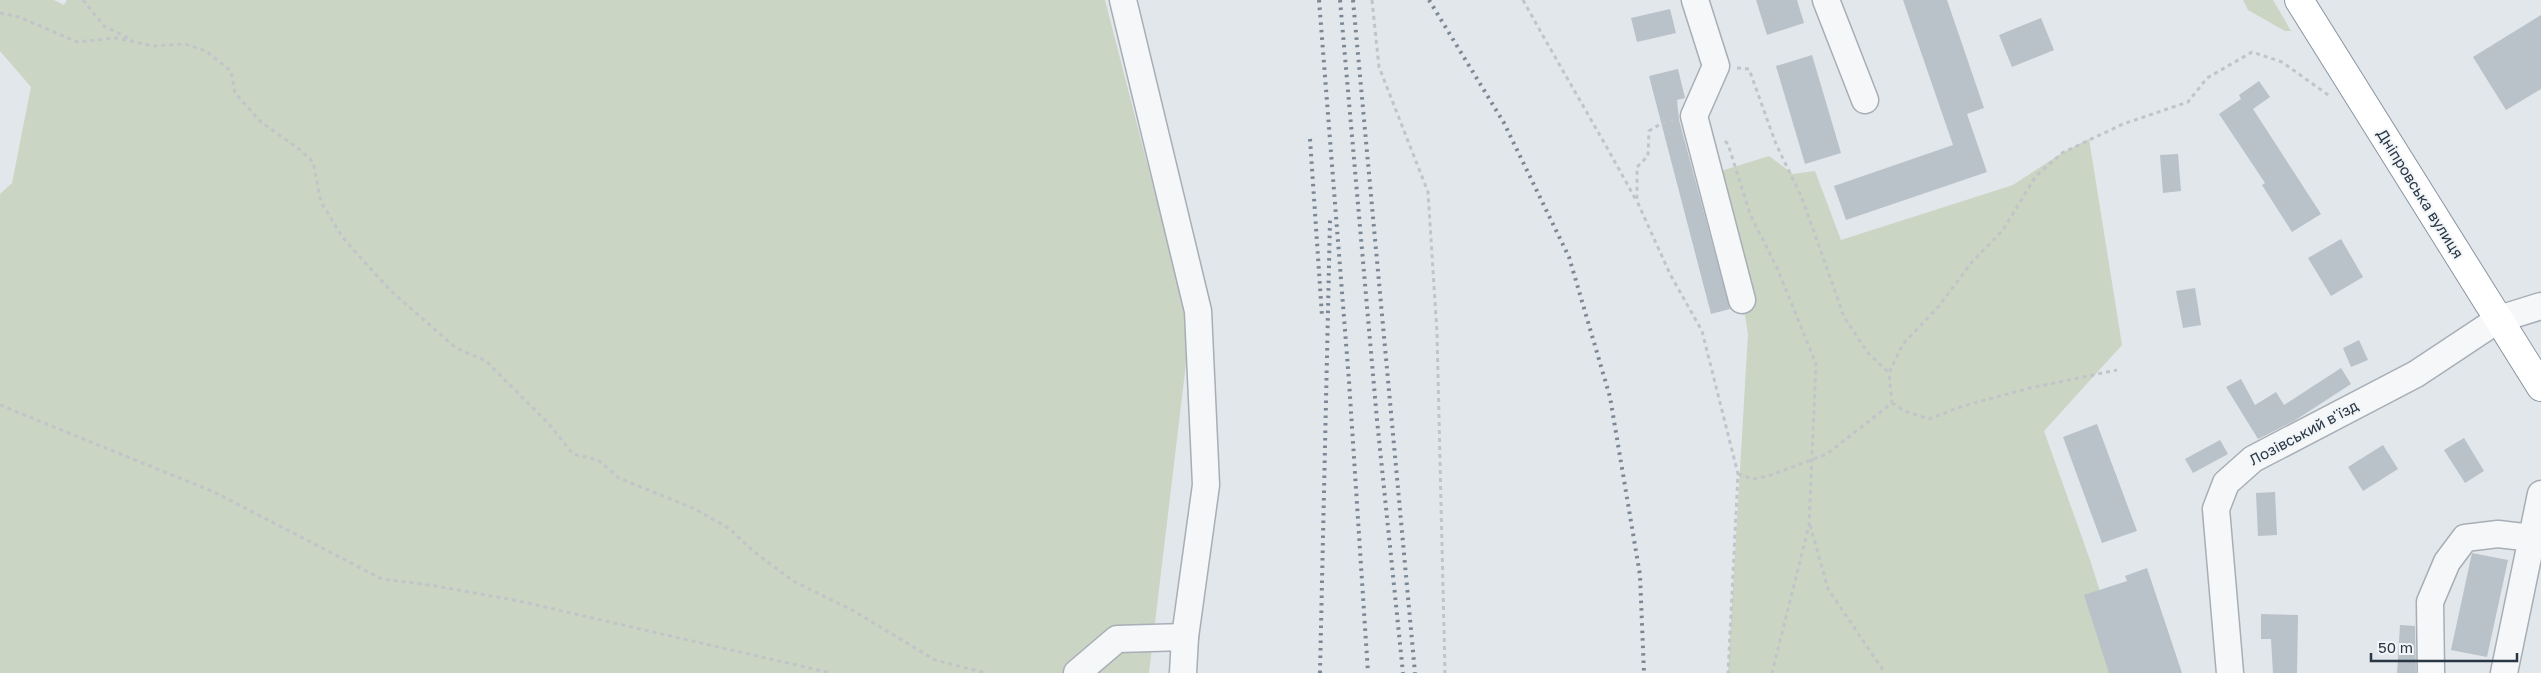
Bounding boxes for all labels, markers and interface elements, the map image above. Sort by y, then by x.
street label: Дніпровська вулиця [2374,126,2468,261]
street label: Лозівський в'їзд [2246,396,2361,468]
scale bar [2371,630,2517,662]
text: 50 m [2378,638,2413,656]

